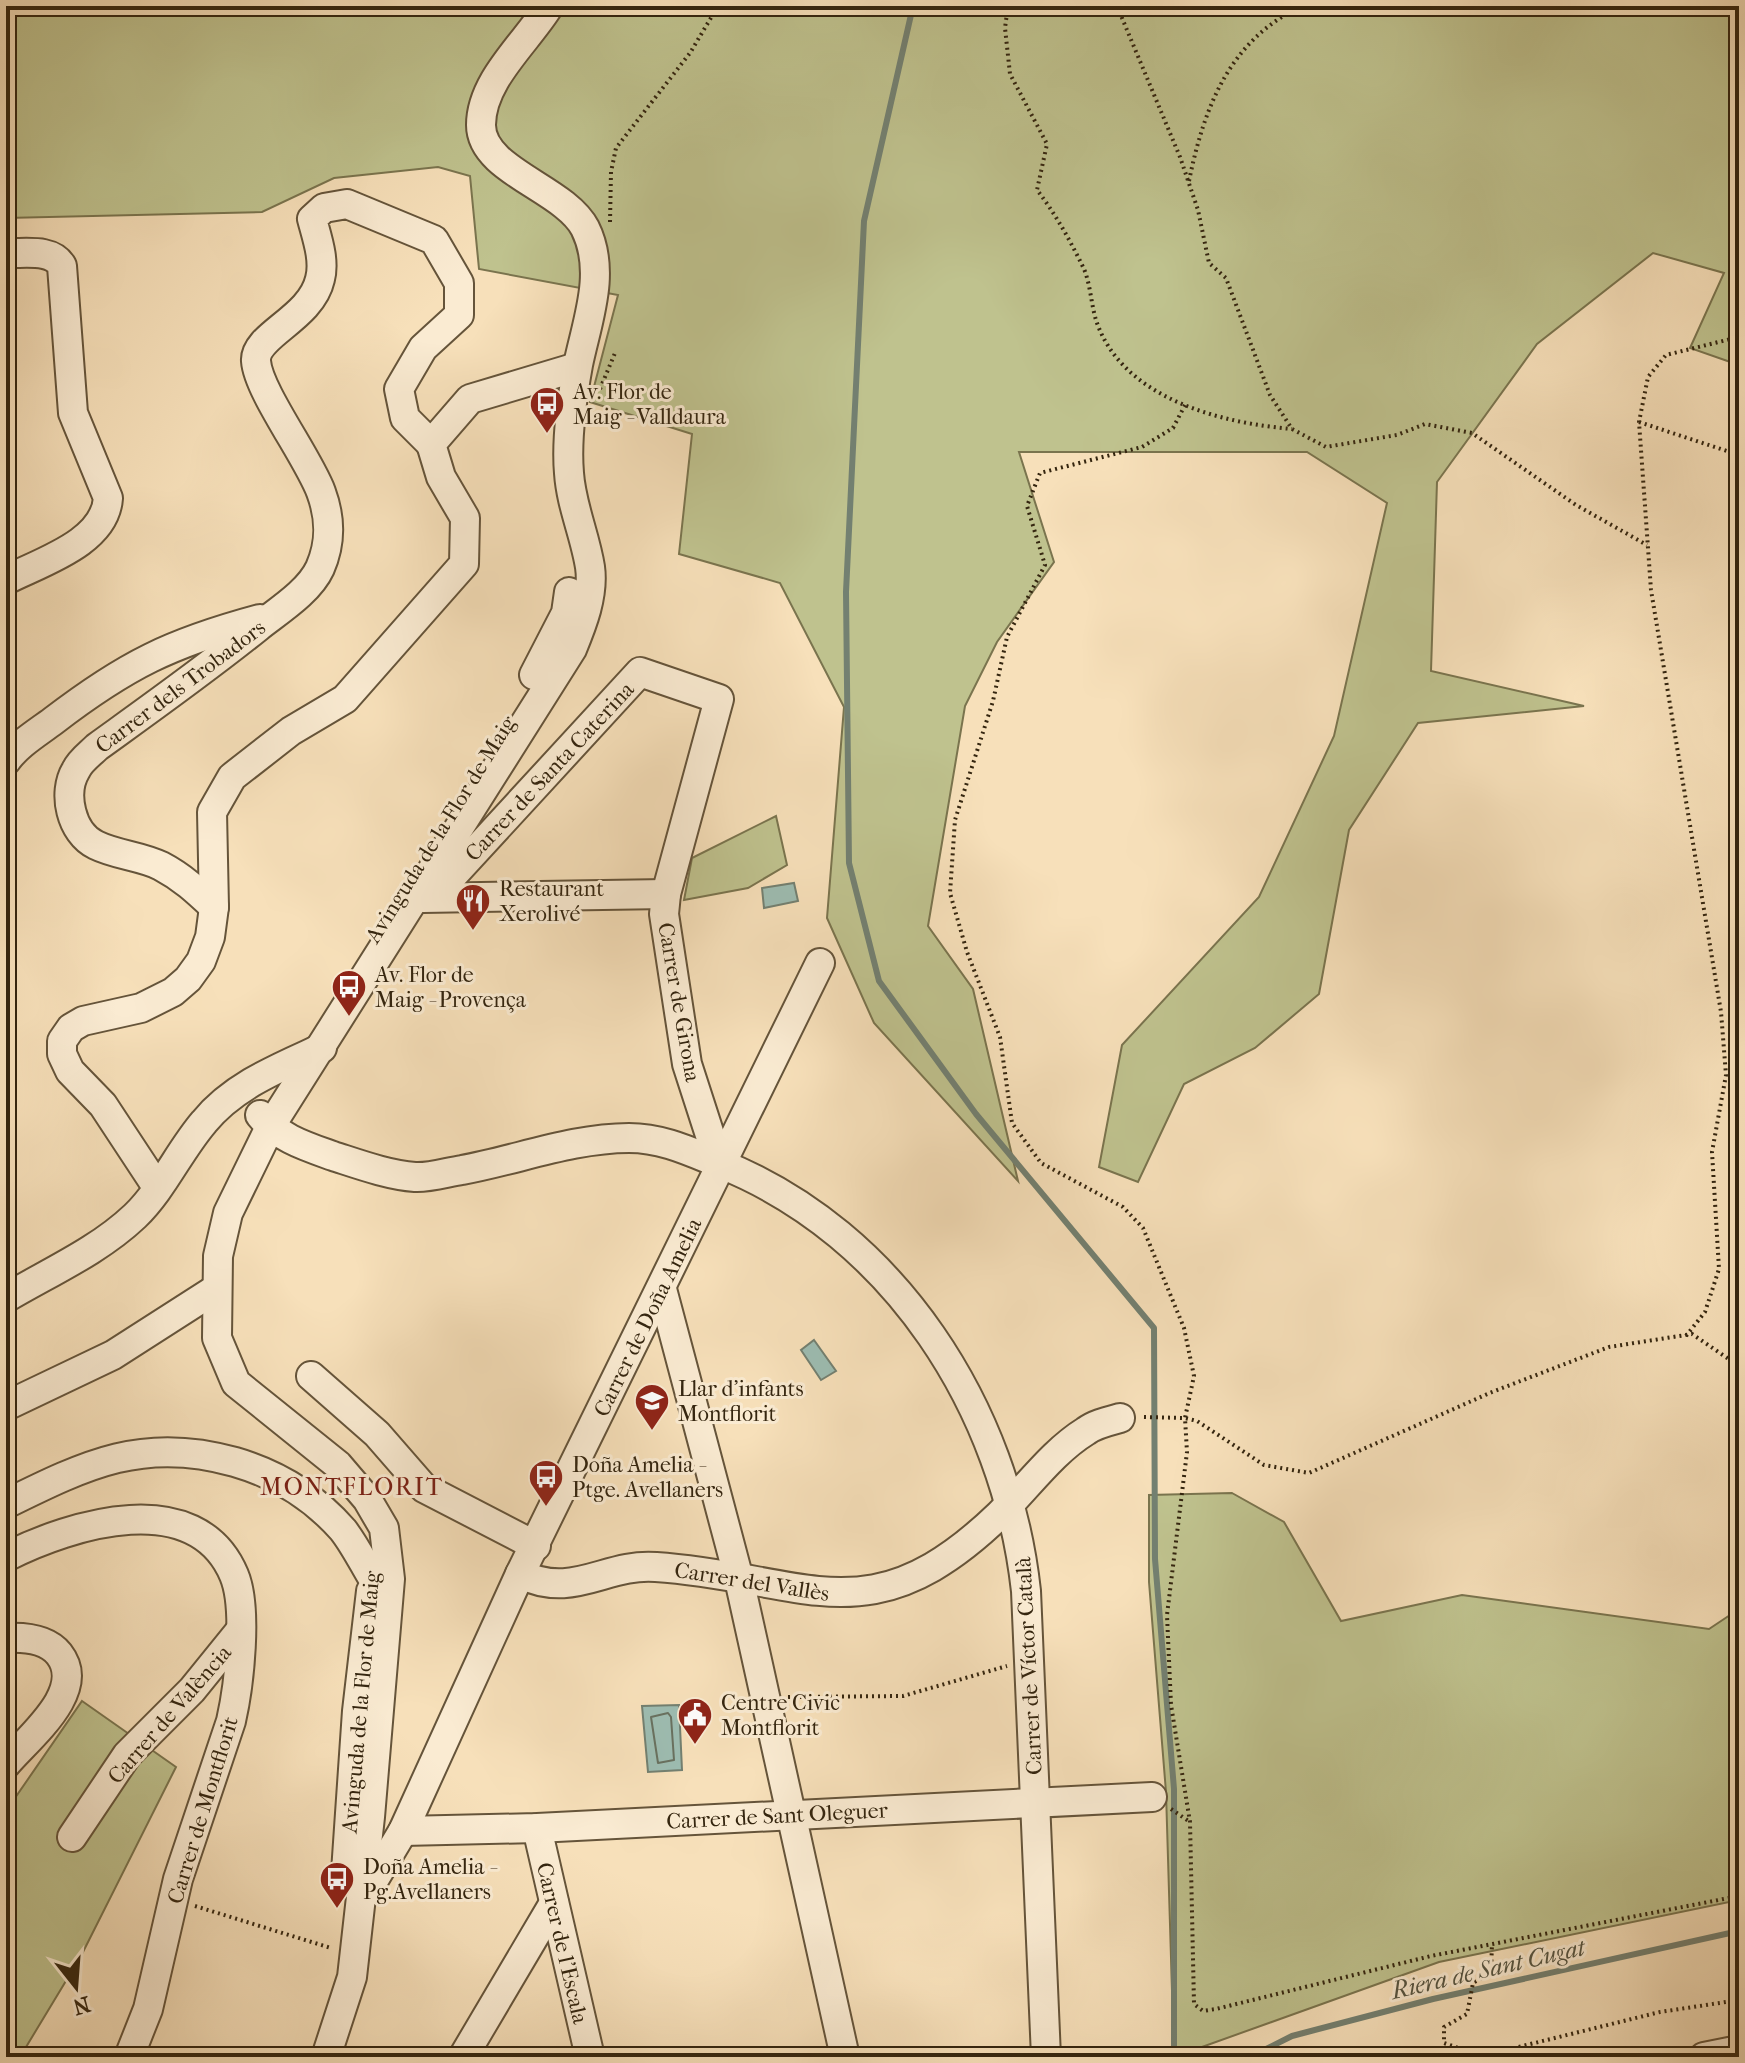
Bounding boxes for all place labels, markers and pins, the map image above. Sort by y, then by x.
place label: Av. Flor de Maig - Valldaura [572,379,727,430]
bus stop icon: Av. Flor de Maig - Valldaura [528,385,566,435]
place label: Restaurant Xerolivé [499,876,604,927]
restaurant icon: Restaurant Xerolivé [454,882,492,932]
place label: Av. Flor de Maig - Provença [374,962,527,1013]
bus stop icon: Av. Flor de Maig - Provença [330,968,368,1018]
place label: Llar d'infants Montflorit [678,1376,804,1427]
school or university icon: Llar d'infants Montflorit [633,1382,671,1432]
place label: Doña Amelia - Ptge. Avellaners [572,1452,723,1503]
bus stop icon: Doña Amelia - Ptge. Avellaners [527,1458,565,1508]
place label: Centre Civic Montflorit [721,1690,840,1741]
public building icon: Centre Civic Montflorit [676,1696,714,1746]
place label: Doña Amelia - Pg.Avellaners [363,1854,498,1905]
bus stop icon: Doña Amelia - Pg.Avellaners [318,1860,356,1910]

